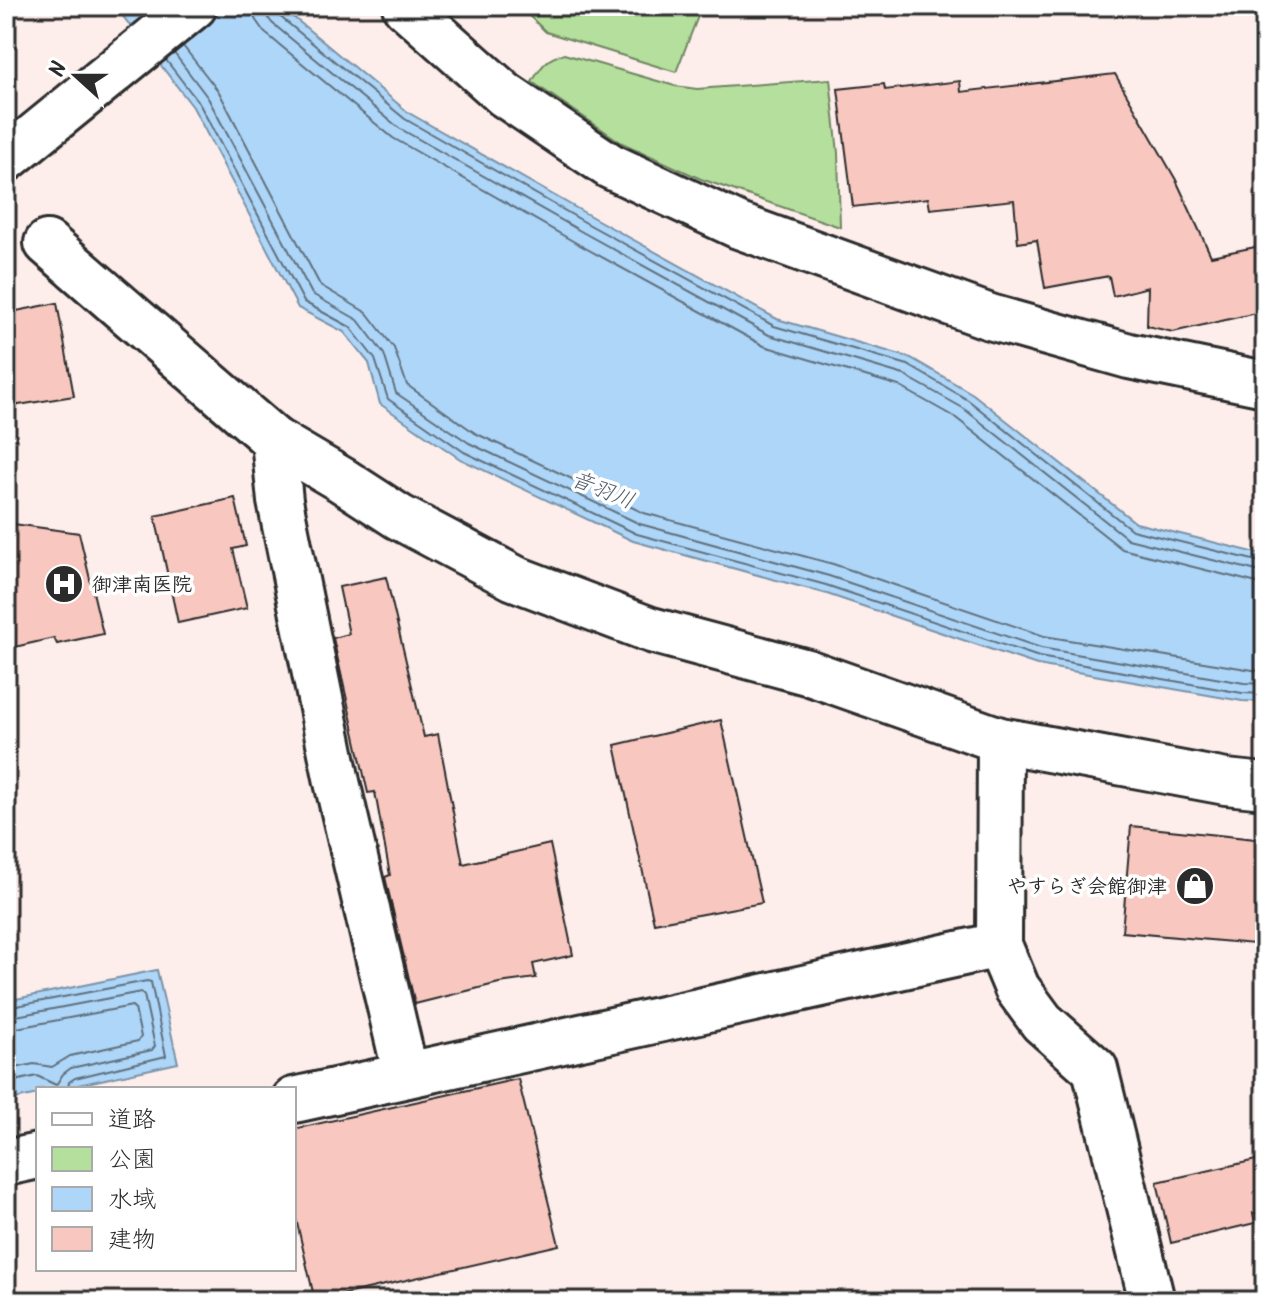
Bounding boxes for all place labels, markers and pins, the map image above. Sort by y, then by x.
hospital icon: 御津南医院 [43,563,85,605]
place label: 御津南医院 [92,570,192,602]
shop icon: やすらぎ会館御津 [1174,865,1216,907]
place label: やすらぎ会館御津 [1007,872,1167,904]

